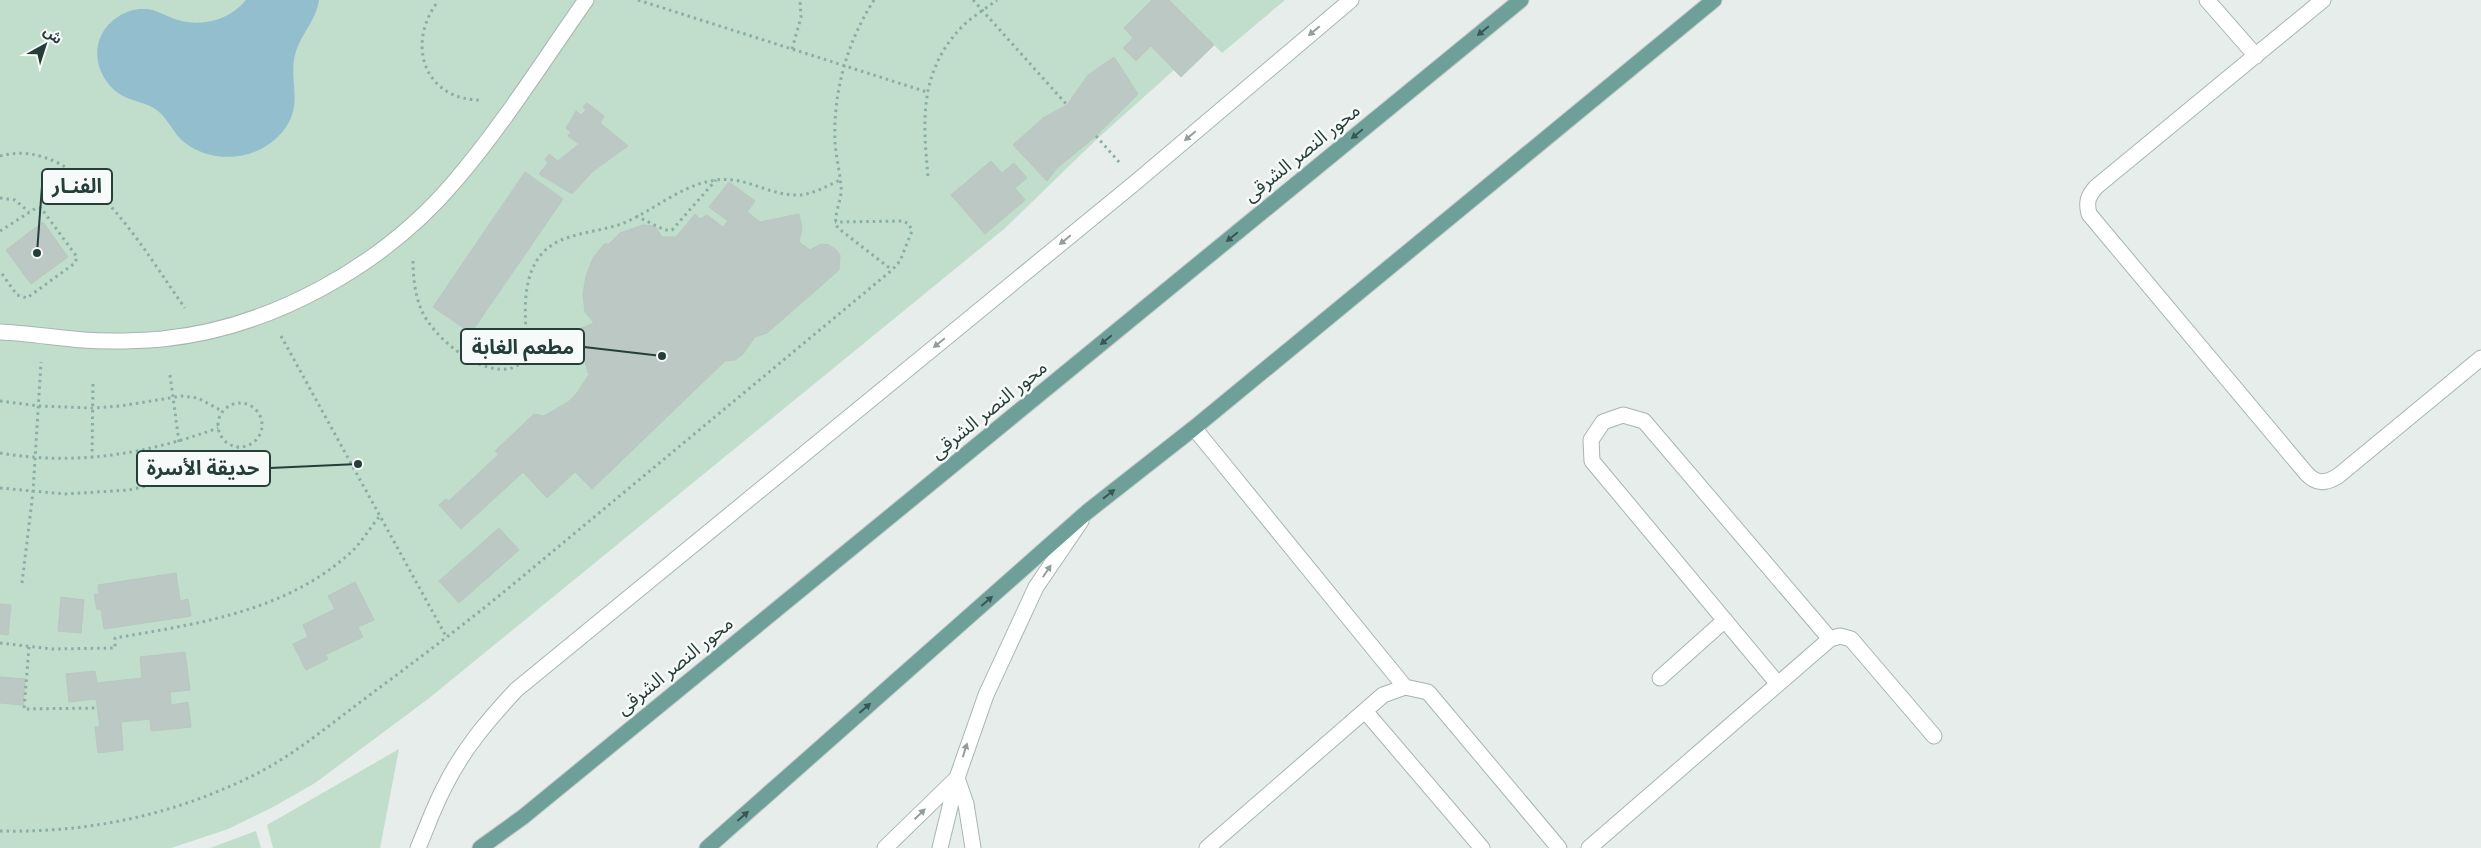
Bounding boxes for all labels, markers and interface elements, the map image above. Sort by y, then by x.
north arrow [20,20,70,70]
text: ش [40,23,66,48]
one-way arrow [1477,25,1490,36]
one-way arrow [1307,26,1320,37]
street label: محور النصر الشرقى [1239,99,1365,207]
one-way arrow [1351,128,1364,139]
one-way arrow [1183,131,1196,142]
callout: الفنـار [42,169,112,204]
text: الفنـار [51,175,102,198]
one-way arrow [1225,231,1238,242]
one-way arrow [1058,235,1071,246]
callout: مطعم الغابة [461,329,584,364]
one-way arrow [1100,334,1113,345]
text: مطعم الغابة [472,336,574,362]
one-way arrow [933,338,946,349]
street label: محور النصر الشرقى [926,356,1052,464]
callout: حديقة الأسرة [137,451,270,486]
text: حديقة الأسرة [147,457,260,480]
one-way arrow [1103,489,1116,500]
one-way arrow [1042,564,1052,577]
one-way arrow [980,595,993,606]
street label: محور النصر الشرقى [612,612,738,720]
one-way arrow [858,702,870,714]
one-way arrow [962,742,970,757]
one-way arrow [914,808,926,820]
one-way arrow [737,811,749,822]

